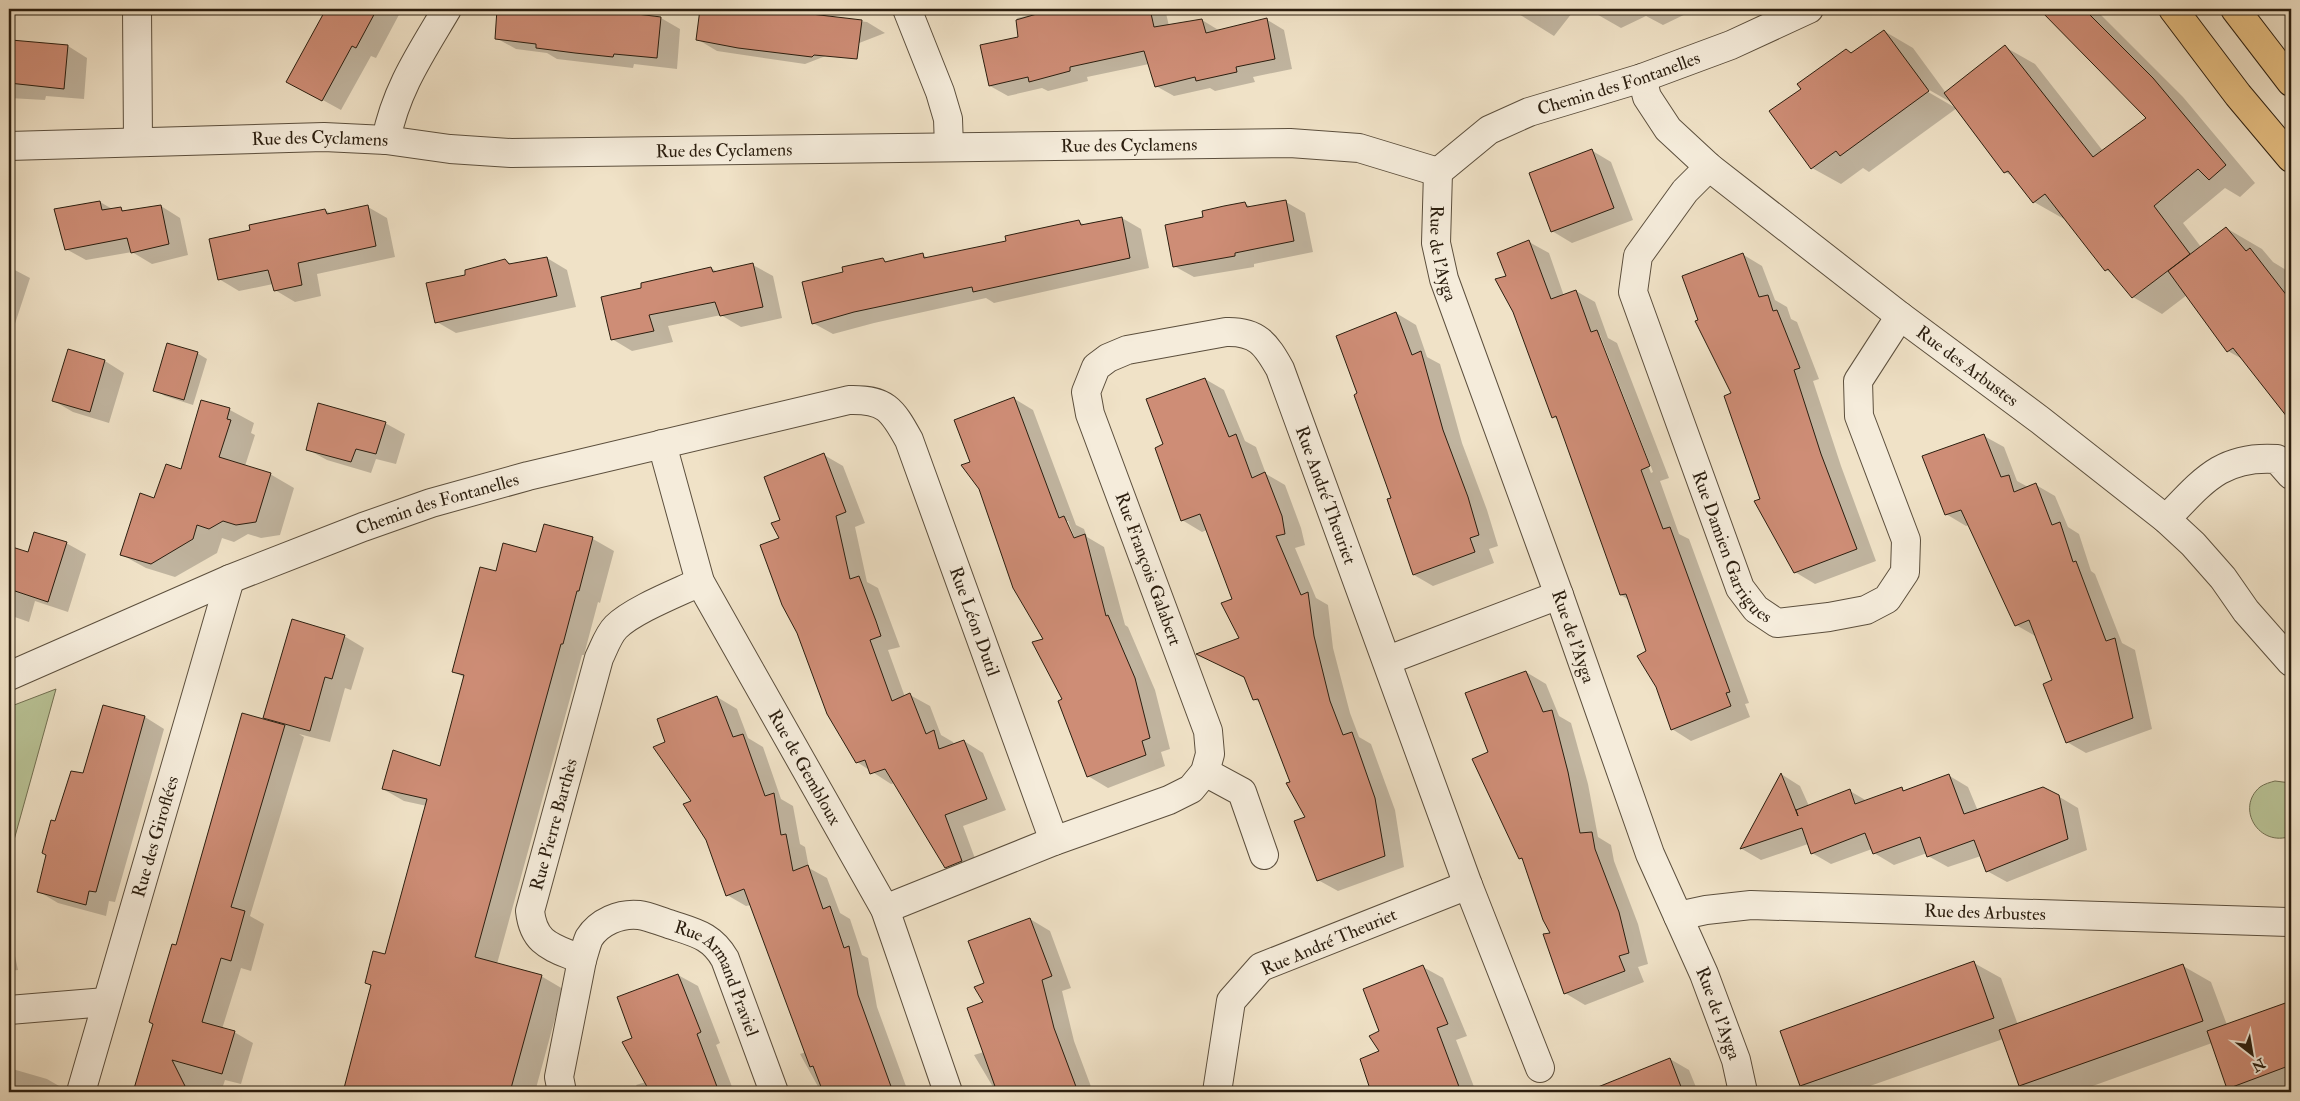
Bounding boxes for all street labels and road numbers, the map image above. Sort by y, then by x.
street label: Chemin des Fontanelles [1534,46,1703,120]
street label: Rue des Cyclamens [251,125,389,152]
street label: Rue des Cyclamens [1060,133,1197,157]
street label: Rue des Cyclamens [656,138,793,163]
street label: Rue de l'Ayga [1424,205,1463,305]
street label: Rue des Arbustes [1912,321,2023,412]
street label: Rue André Theuriet [1290,423,1362,567]
street label: Rue Damien Garrigues [1687,467,1777,628]
street label: Chemin des Fontanelles [352,468,522,540]
street label: Rue François Galabert [1110,489,1186,649]
street label: Rue Léon Dutil [944,563,1005,680]
street label: Rue de l'Ayga [1547,587,1601,687]
street label: Rue de Gembloux [763,705,847,829]
street label: Rue Pierre Barthès [525,756,583,893]
street label: Rue des Giroflées [127,773,184,900]
street label: Rue des Arbustes [1924,899,2046,926]
street label: Rue André Theuriet [1258,903,1400,981]
street label: Rue Armand Praviel [671,915,764,1040]
street label: Rue de l'Ayga [1691,963,1746,1063]

